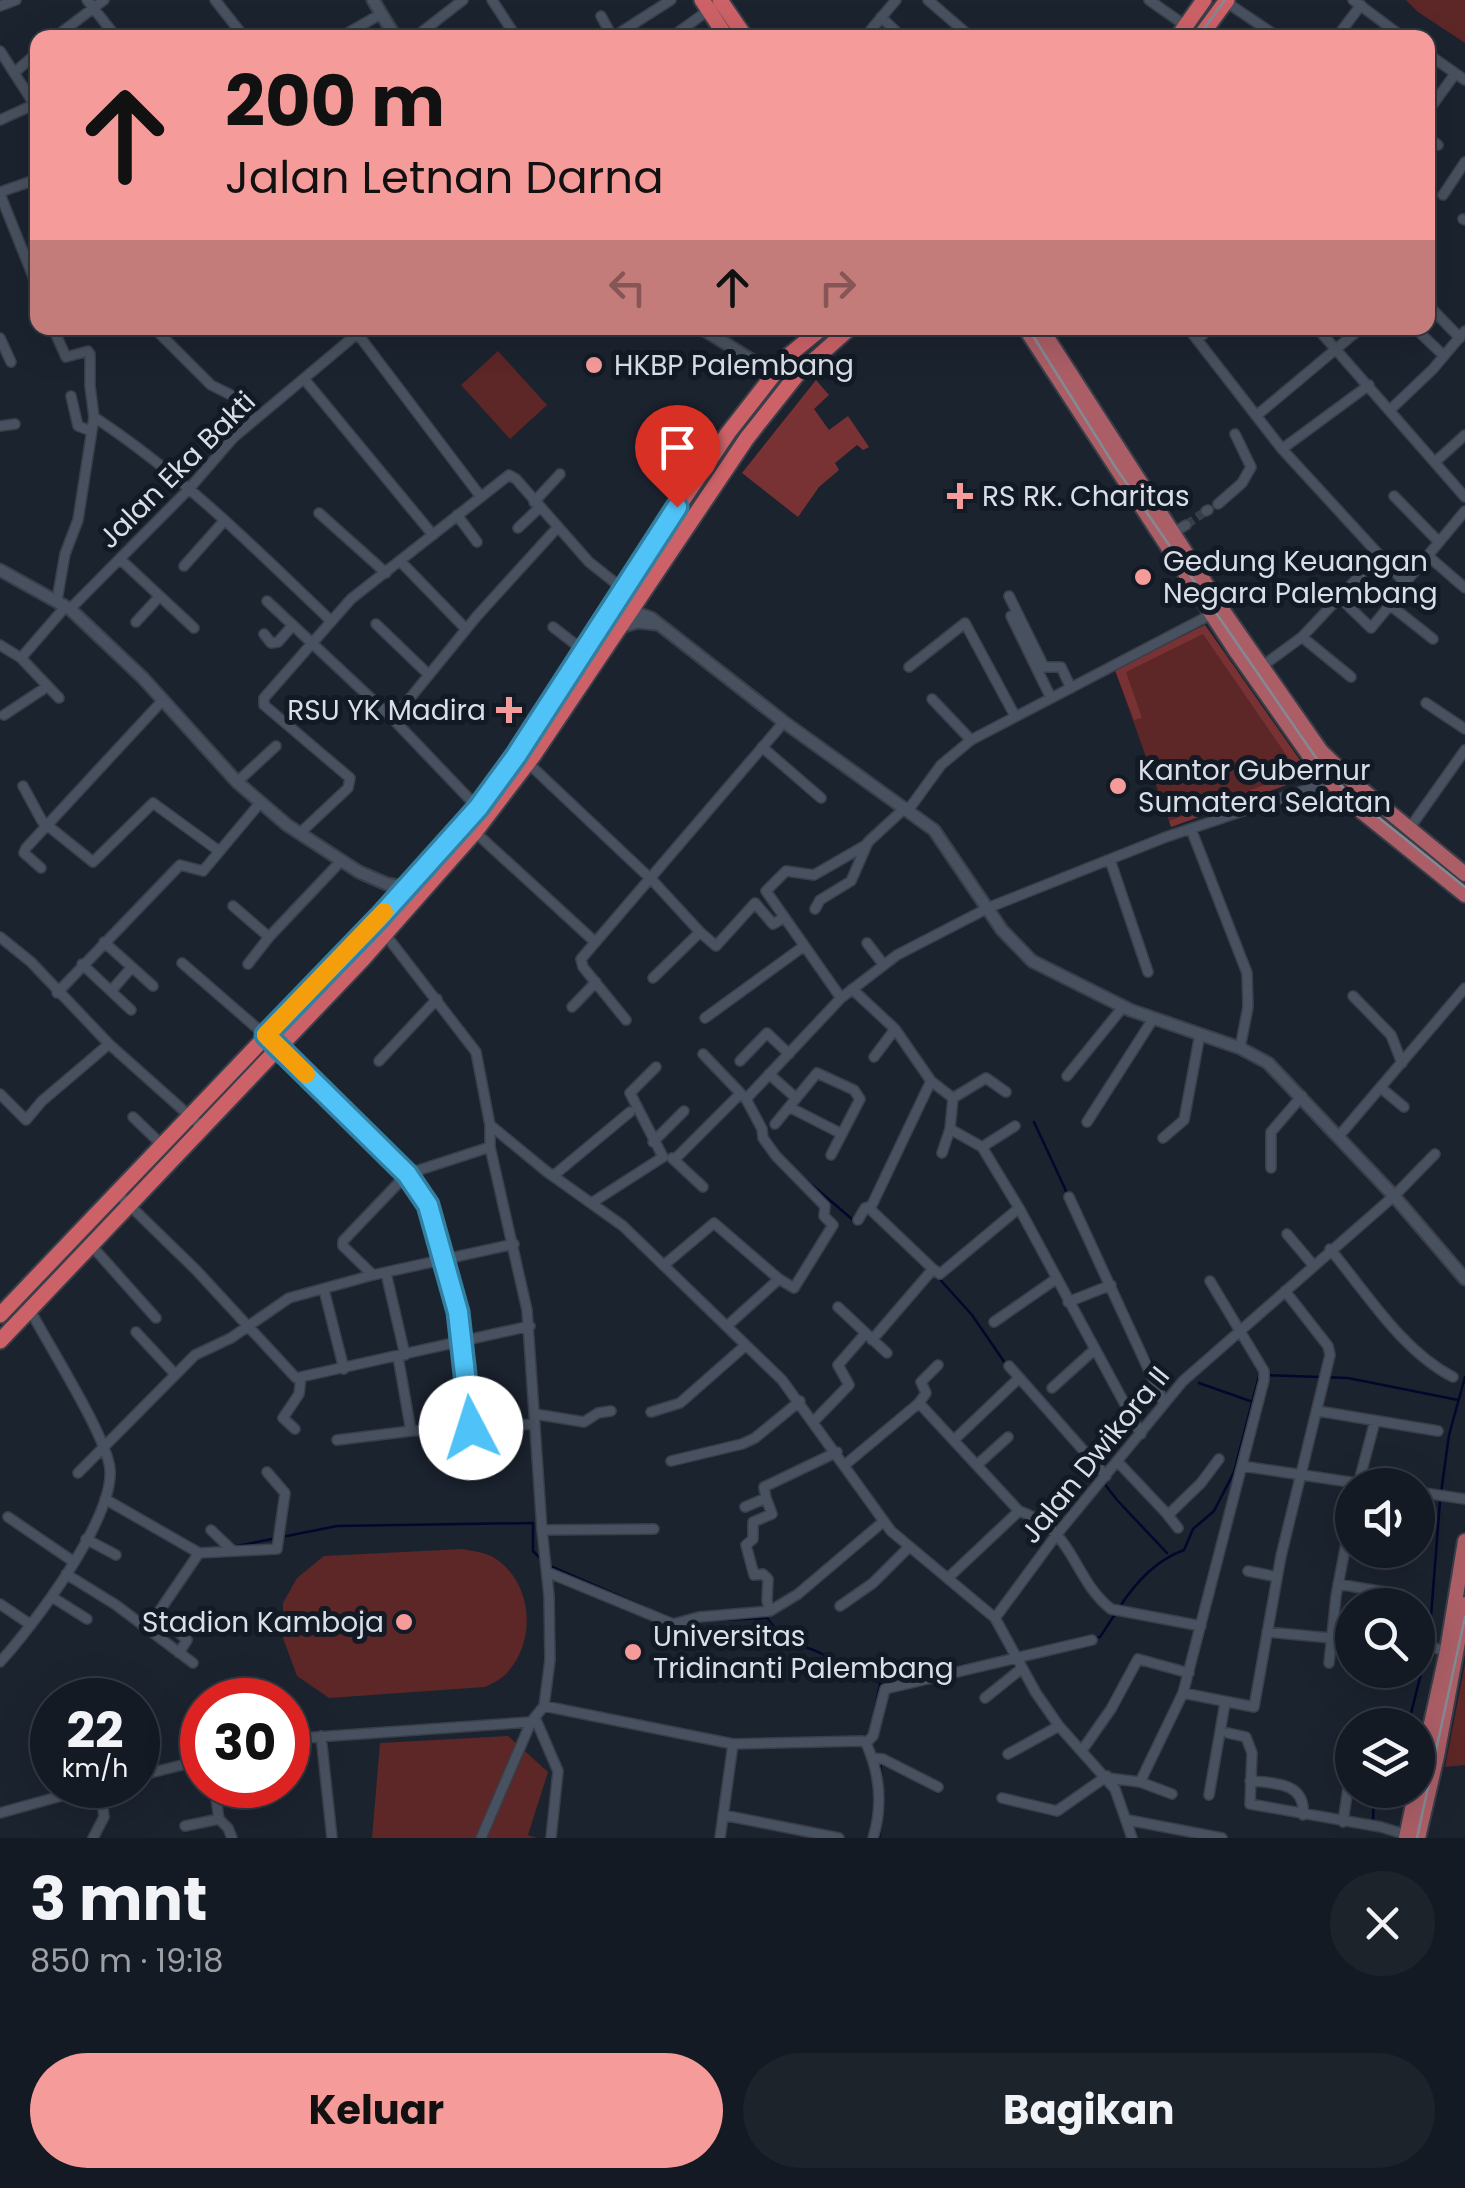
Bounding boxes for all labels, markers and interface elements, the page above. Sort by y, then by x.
text: 200 m [225,52,445,151]
icon: ahead [60,70,190,200]
text: Jalan Letnan Darna [225,146,664,209]
icon: left [600,260,655,315]
icon: ahead [705,260,760,315]
icon: right [810,260,865,315]
place label: HKBP Palembang [614,346,854,385]
marker: HKBP Palembang [583,354,605,376]
street label: Jalan Eka Bakti [90,383,264,557]
pin [635,405,720,508]
icon: arrive [650,420,705,475]
place label: RS RK. Charitas [982,477,1190,516]
marker: RS RK. Charitas [947,483,973,509]
place label: Gedung Keuangan Negara Palembang [1163,542,1438,613]
marker: Gedung Keuangan Negara Palembang [1132,566,1154,588]
place label: RSU YK Madira [287,691,486,730]
marker: RSU YK Madira [496,697,522,723]
place label: Kantor Gubernur Sumatera Selatan [1138,751,1391,822]
marker: Kantor Gubernur Sumatera Selatan [1107,775,1129,797]
street label: Jalan Dwikora II [1011,1358,1179,1552]
position arrow [419,1376,523,1480]
map controls [1335,1468,1435,1808]
button: sound [1335,1468,1435,1568]
button: search [1335,1588,1435,1688]
place label: Stadion Kamboja [142,1603,384,1642]
marker: Stadion Kamboja [393,1611,415,1633]
place label: Universitas Tridinanti Palembang [653,1617,954,1688]
marker: Universitas Tridinanti Palembang [622,1641,644,1663]
speed limit sign: 30 [180,1678,310,1808]
text: 22 [66,1695,124,1766]
button: layers [1335,1708,1435,1808]
text: km/h [62,1751,128,1786]
text: 3 mnt [30,1857,207,1941]
button: close [1330,1871,1435,1976]
text: 850 m · 19:18 [30,1938,223,1983]
button: Keluar [30,2053,723,2168]
button: Bagikan [743,2053,1435,2168]

